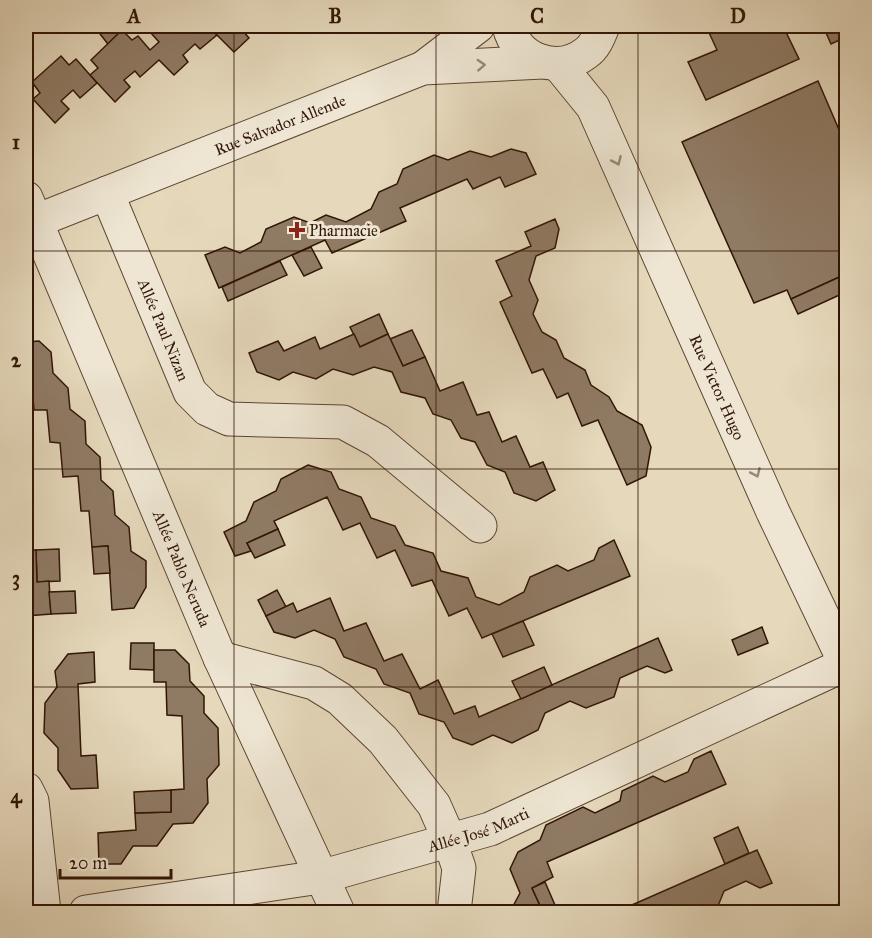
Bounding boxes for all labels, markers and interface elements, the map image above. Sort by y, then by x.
text: A [125,4,141,28]
text: B [328,4,342,28]
text: C [530,4,544,28]
text: D [730,4,746,28]
one-way arrow [477,59,486,72]
street label: Rue Salvador Allende [212,90,348,159]
text: 1 [12,130,20,154]
one-way arrow [610,154,622,165]
place label: Pharmacie [309,221,378,240]
marker: Pharmacie [290,223,304,237]
street label: Allée Paul Nizan [134,275,194,384]
street label: Rue Victor Hugo [686,332,749,443]
text: 2 [11,348,22,372]
one-way arrow [749,467,761,478]
street label: Allée Pablo Neruda [149,506,215,630]
text: 3 [12,566,20,591]
text: 4 [10,784,22,809]
street label: Allée José Marti [425,803,532,856]
scale bar [60,842,171,880]
text: 20 m [69,852,107,874]

